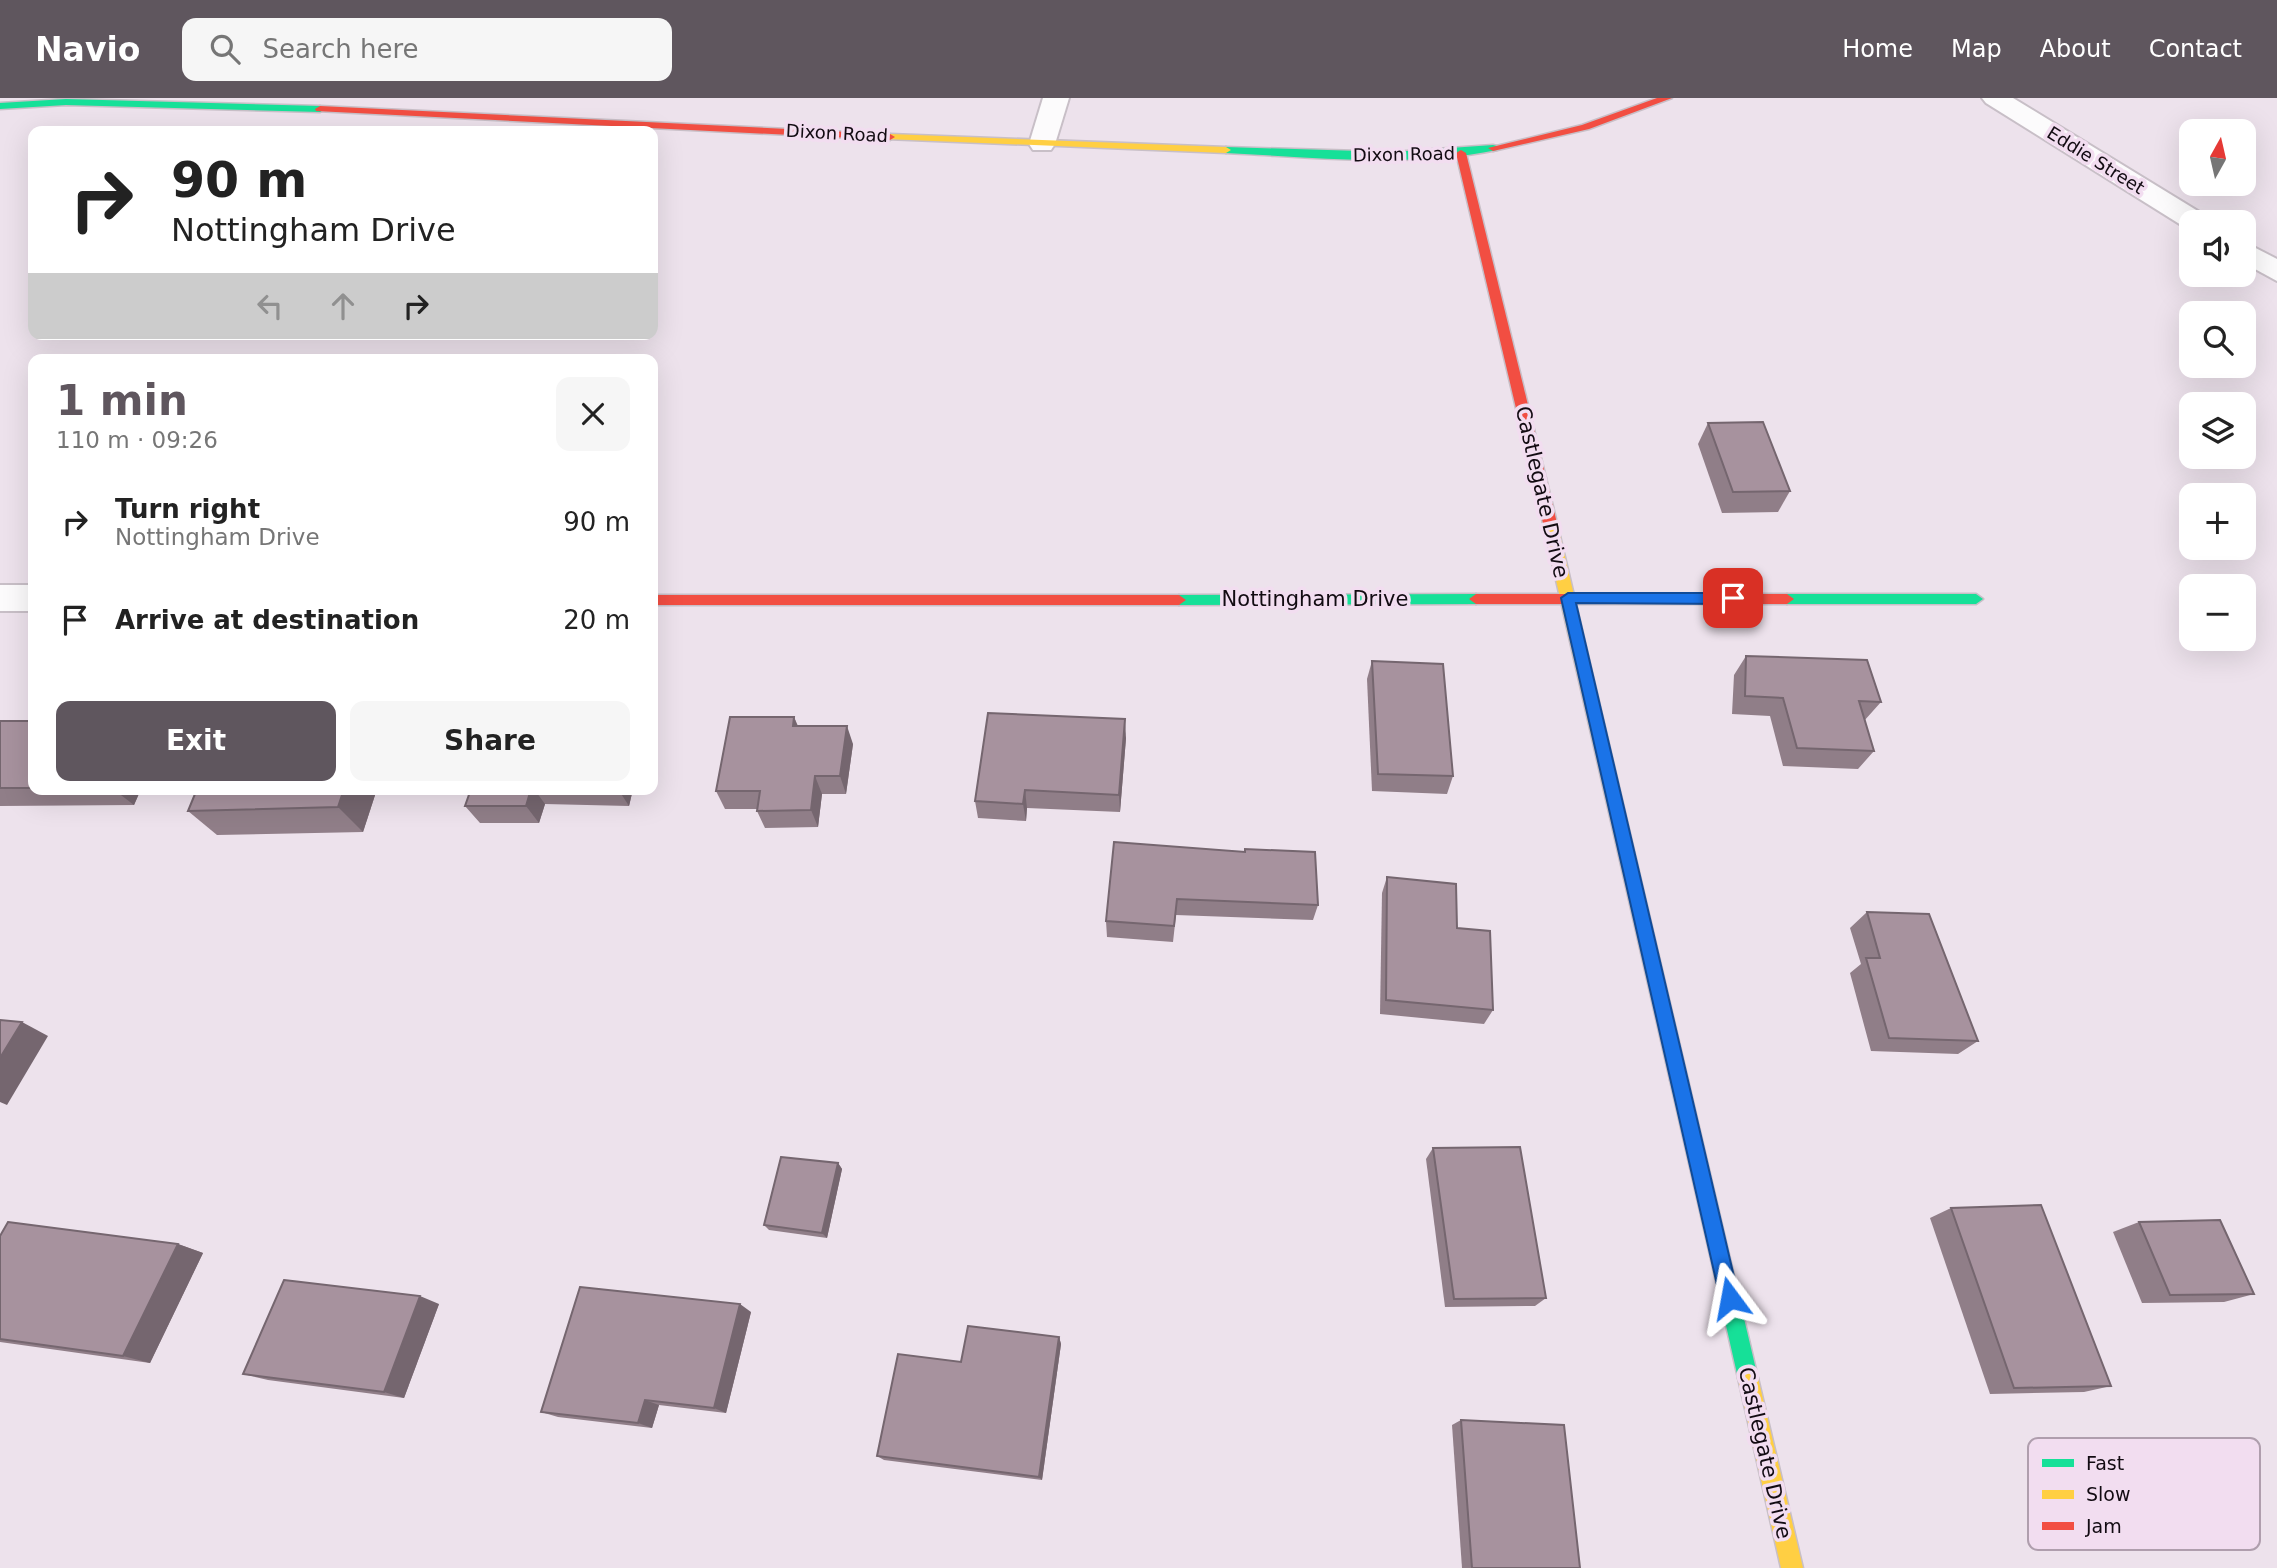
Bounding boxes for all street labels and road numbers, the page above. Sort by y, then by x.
street label: Dixon Road [785,120,889,146]
street label: Eddie Street [2043,122,2149,198]
street label: Dixon Road [1353,143,1455,165]
street label: Castlegate Drive [1511,404,1573,580]
street label: Nottingham Drive [1222,587,1408,611]
street label: Castlegate Drive [1734,1365,1796,1541]

